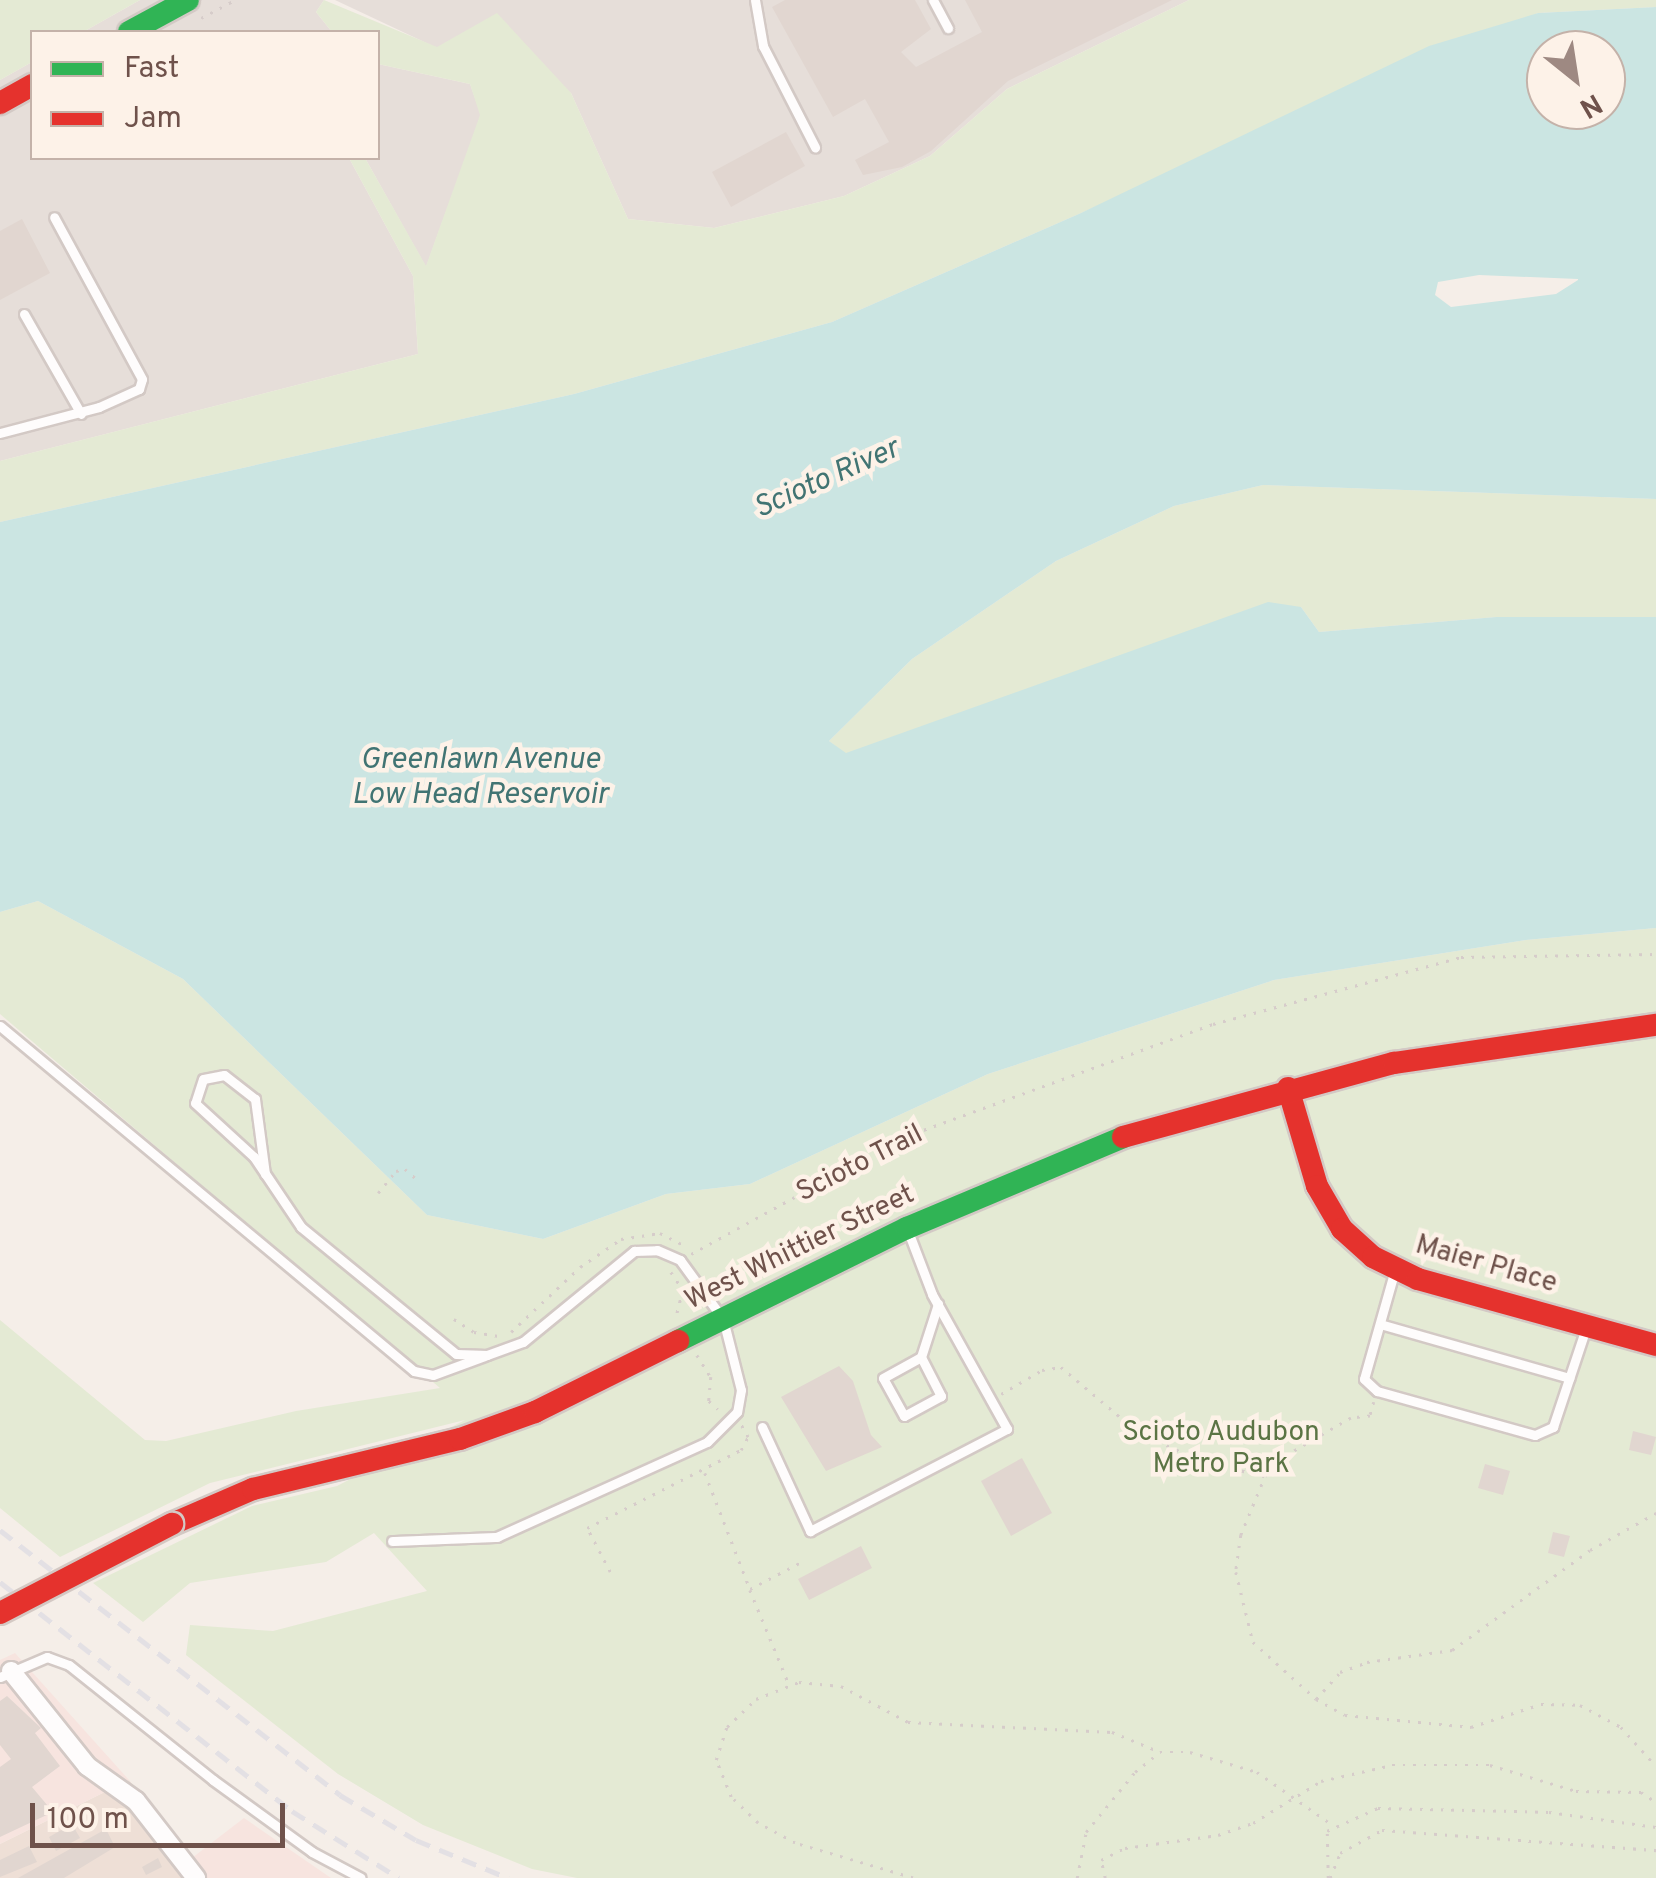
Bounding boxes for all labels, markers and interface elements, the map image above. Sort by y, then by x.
legend [30,30,380,160]
north arrow [1526,30,1626,130]
text: Fast [124,51,179,88]
text: N [1572,84,1608,125]
text: Jam [124,101,182,138]
water label: Scioto River [749,432,905,528]
water label: Greenlawn Avenue Low Head Reservoir [352,743,608,814]
street label: Scioto Trail [791,1118,929,1210]
street label: West Whittier Street [680,1178,920,1318]
street label: Maier Place [1411,1229,1561,1301]
park label: Scioto Audubon Metro Park [1122,1416,1320,1482]
scale bar [35,1783,290,1845]
text: 100 m [47,1802,129,1839]

